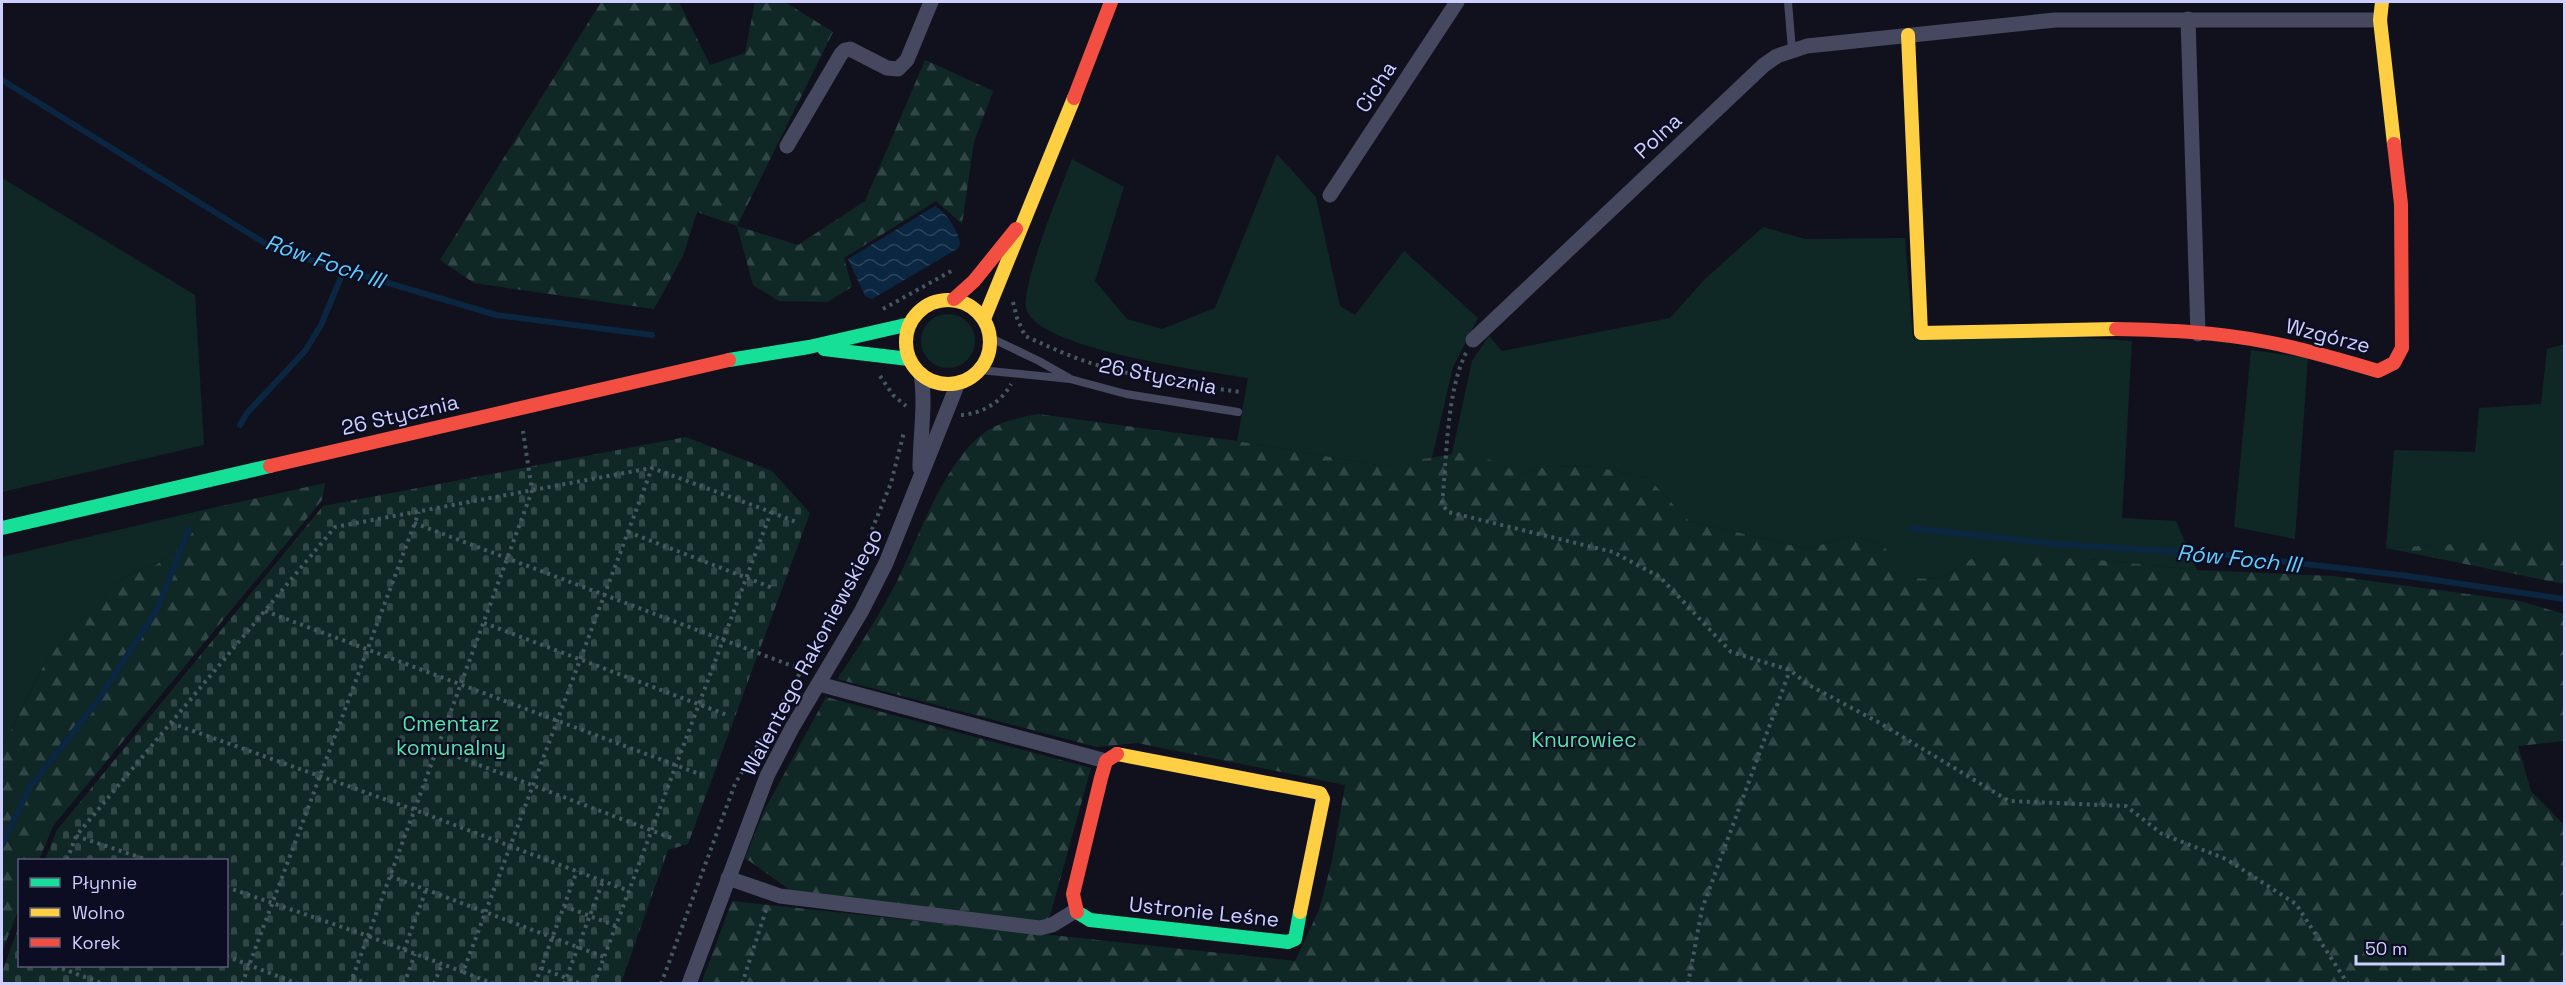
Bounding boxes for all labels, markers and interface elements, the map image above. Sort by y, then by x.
street label: Cicha [1349,56,1402,118]
street label: Polna [1628,107,1687,164]
water label: Rów Foch III [262,228,391,295]
street label: Wzgórze [2283,312,2373,359]
street label: 26 Stycznia [1097,351,1219,400]
street label: 26 Stycznia [339,388,461,441]
street label: Walentego Rakoniewskiego [735,523,888,780]
water label: Rów Foch III [2176,538,2305,579]
park label: Cmentarz komunalny [396,710,506,761]
park label: Knurowiec [1531,726,1637,753]
legend [18,859,228,967]
text: Płynnie [72,871,137,894]
street label: Ustronie Leśne [1128,890,1281,933]
text: Wolno [72,901,125,924]
scale bar [2356,928,2503,966]
text: Korek [72,931,121,954]
text: 50 m [2365,937,2407,960]

